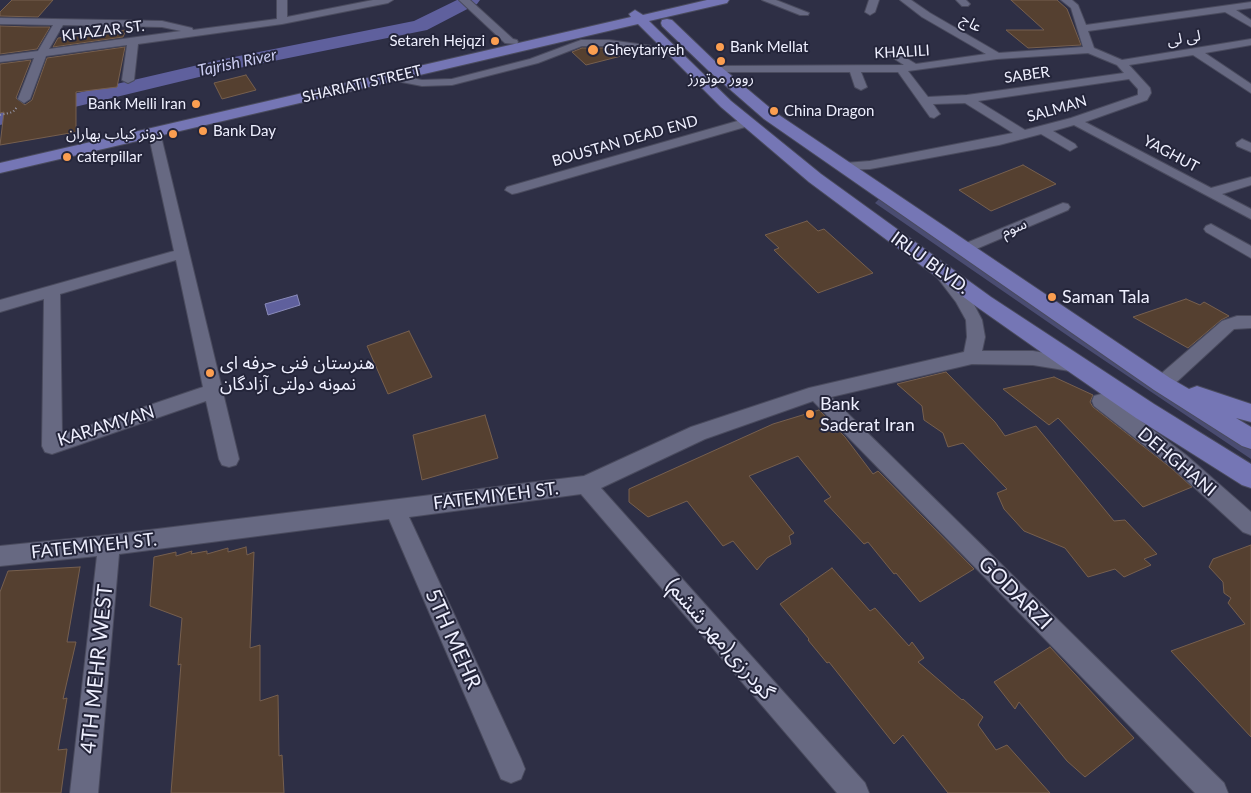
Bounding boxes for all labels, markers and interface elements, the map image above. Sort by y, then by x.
street label: عاج [957,10,985,36]
street label: KHAZAR ST. [60,17,146,45]
street label: لی لی [1166,26,1202,50]
place label: Setareh Hejqzi [389,32,485,50]
marker: Setareh Hejqzi [489,35,501,47]
place label: Bank Mellat [730,38,808,56]
place label: Gheytariyeh [604,41,684,59]
marker: Bank Mellat [714,41,726,53]
street label: KHALILI [874,42,930,62]
marker: Gheytariyeh [586,43,600,57]
water label: Tajrish River [196,45,278,81]
marker: روور موتورز [715,55,727,67]
street label: SHARIATI STREET [301,62,423,106]
street label: SABER [1003,63,1051,87]
place label: روور موتورز [688,69,754,87]
street label: SALMAN [1025,92,1089,126]
place label: Bank Melli Iran [88,95,186,113]
marker: Bank Melli Iran [190,98,202,110]
place label: China Dragon [784,102,874,120]
marker: China Dragon [768,105,780,117]
street label: BOUSTAN DEAD END [550,112,700,170]
place label: Bank Day [213,122,276,140]
place label: دونر کباب بهاران [66,125,163,143]
marker: Bank Day [197,125,209,137]
marker: دونر کباب بهاران [167,128,179,140]
street label: YAGHUT [1140,132,1202,176]
place label: caterpillar [77,148,142,166]
marker: caterpillar [61,151,73,163]
street label: سوم [998,215,1030,241]
street label: IRLU BLVD. [886,227,974,299]
place label: Saman Tala [1062,286,1150,308]
marker: Saman Tala [1046,291,1058,303]
place label: هنرستان فنی حرفه ای نمونه دولتی آزادگان [220,352,375,394]
marker: هنرستان فنی حرفه ای نمونه دولتی آزادگان [204,367,216,379]
place label: Bank Saderat Iran [820,393,915,436]
street label: KARAMYAN [55,401,157,451]
marker: Bank Saderat Iran [804,408,816,420]
street label: DEHGHANI [1133,423,1221,501]
street label: FATEMIYEH ST. [432,478,560,514]
street label: FATEMIYEH ST. [30,529,158,563]
street label: GODARZI [973,551,1057,635]
street label: گودرزی(مهر ششم) [660,573,780,705]
street label: 4TH MEHR WEST [76,583,118,755]
street label: 5TH MEHR [420,585,486,693]

